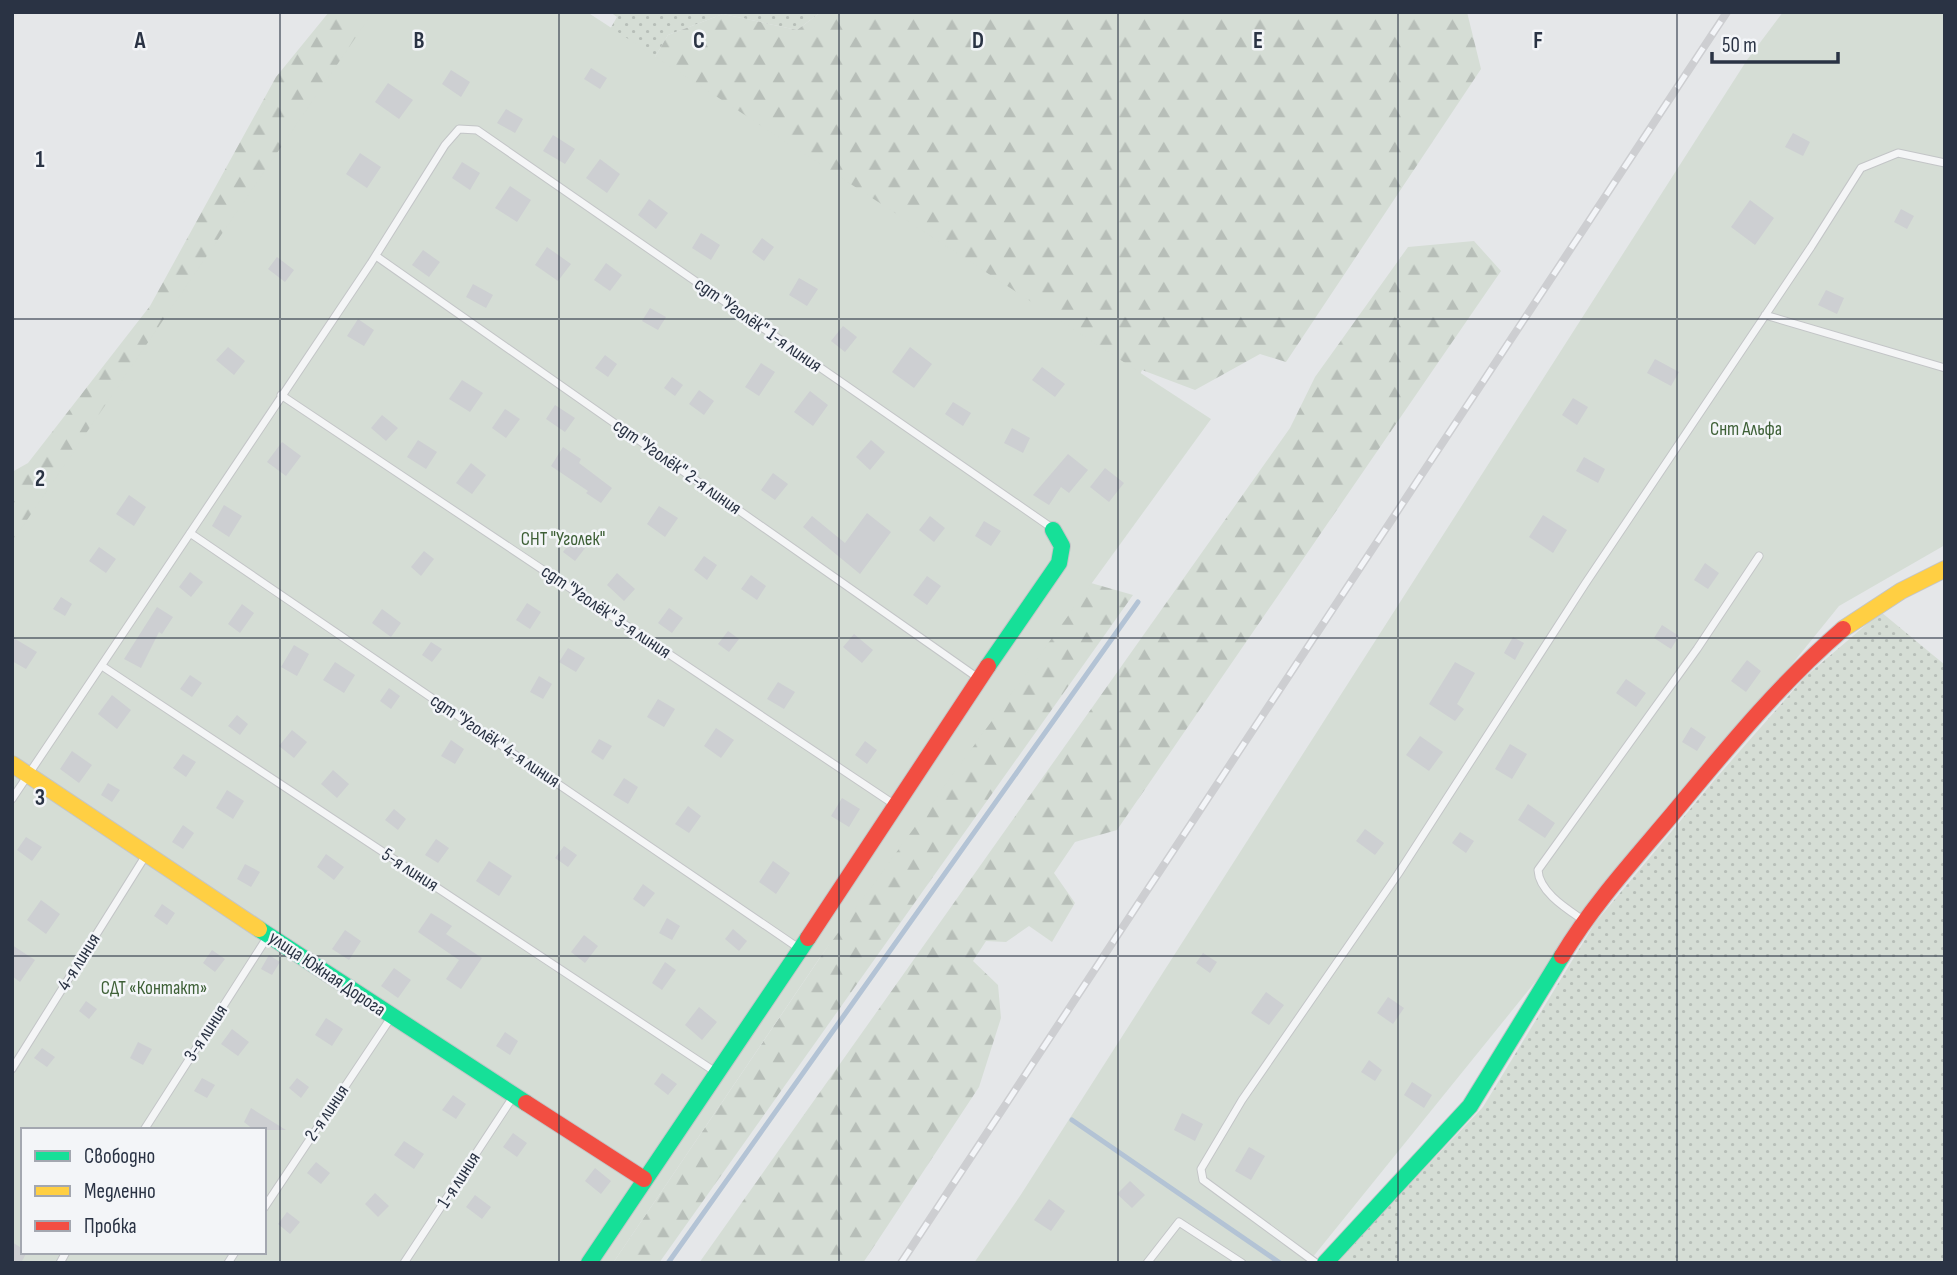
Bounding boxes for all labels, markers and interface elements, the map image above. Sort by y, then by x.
scale bar [1712,21,1838,65]
text: A [134,27,147,55]
text: B [414,27,425,55]
text: C [693,27,705,55]
text: D [972,27,984,55]
text: E [1253,27,1263,55]
text: F [1533,27,1543,55]
text: 50 m [1722,33,1757,58]
text: 1 [35,146,45,174]
street label: сдт "Уголёк" 1-я линия [690,272,826,378]
street label: сдт "Уголёк" 2-я линия [608,414,746,520]
park label: Снт Альфа [1710,418,1782,441]
text: 2 [35,465,45,493]
park label: СНТ "Уголек" [521,528,605,551]
street label: сдт "Уголёк" 3-я линия [537,560,675,664]
street label: сдт "Уголёк" 4-я линия [426,689,564,793]
text: 3 [35,784,45,812]
street label: 5-я линия [377,843,443,897]
street label: улица Южная Дорога [264,926,390,1022]
street label: 4-я линия [52,929,106,995]
park label: СДТ «Контакт» [101,977,207,1000]
street label: 3-я линия [179,1000,233,1066]
street label: 2-я линия [300,1080,354,1146]
legend [21,1128,266,1254]
text: Свободно [84,1144,155,1169]
street label: 1-я линия [432,1148,486,1212]
text: Медленно [84,1179,156,1204]
text: Пробка [84,1214,137,1239]

